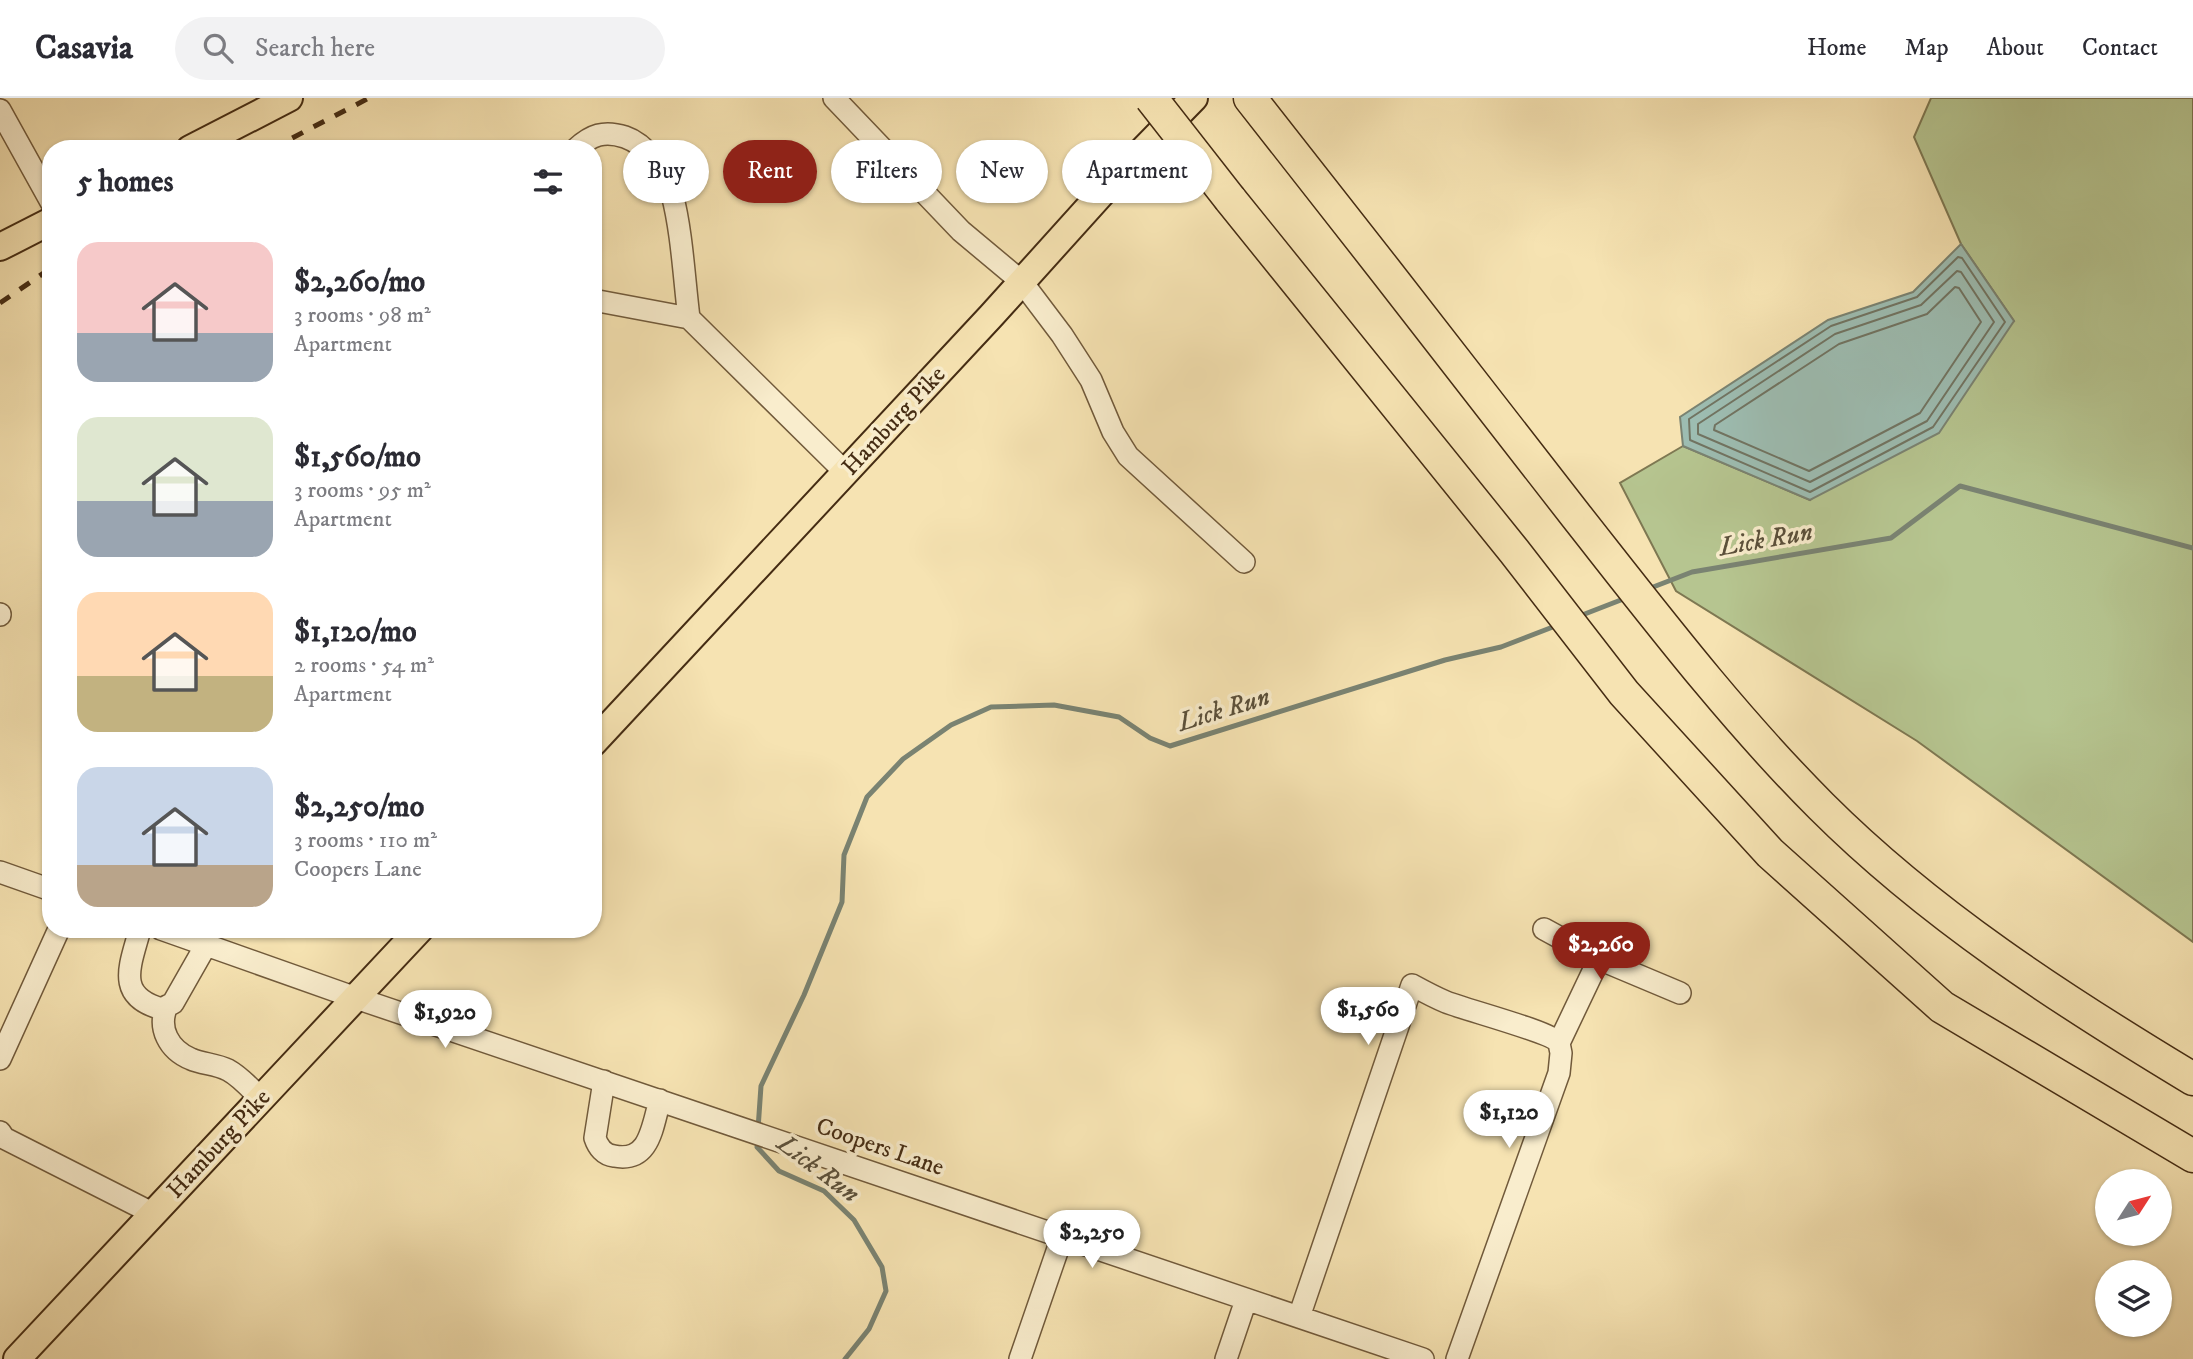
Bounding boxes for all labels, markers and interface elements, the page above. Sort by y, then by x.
search box [175,17,665,80]
text: Casavia [35,28,133,69]
icon: search [199,29,237,67]
text: Search here [255,32,375,65]
text: Home [1807,33,1866,63]
text: Map [1904,33,1949,63]
text: About [1987,33,2044,63]
text: Contact [2082,33,2158,63]
chip: Buy [623,140,709,203]
chip: Rent [723,140,817,203]
chip: Filters [831,140,942,203]
chip: New [956,140,1048,203]
chip: Apartment [1062,140,1212,203]
icon: filters [529,163,567,201]
text: 5 homes [77,164,173,201]
text: $2,260/mo [294,264,425,301]
icon: home [133,270,217,354]
text: 3 rooms · 98 m² [294,301,431,330]
text: Apartment [294,330,392,359]
street label: Hamburg Pike [836,360,952,482]
text: $1,560/mo [294,439,421,476]
icon: home [133,445,217,529]
text: 3 rooms · 95 m² [294,476,431,505]
text: Apartment [294,505,392,534]
water label: Lick Run [1715,516,1815,565]
text: $1,120/mo [294,614,417,651]
icon: home [133,620,217,704]
text: 2 rooms · 54 m² [294,651,434,680]
text: Apartment [294,680,392,709]
water label: Lick Run [1172,680,1274,740]
text: $2,250/mo [294,789,424,826]
icon: home [133,795,217,879]
text: 3 rooms · 110 m² [294,826,437,855]
text: Coopers Lane [294,855,422,884]
pin: $2,260 [1544,922,1658,982]
text: $2,260 [1568,930,1634,959]
pin: $1,560 [1311,988,1425,1047]
pin: $1,920 [388,990,502,1050]
text: $1,560 [1337,995,1399,1024]
text: $1,920 [414,998,476,1027]
street label: Hamburg Pike [161,1083,277,1205]
pin: $1,120 [1452,1090,1566,1150]
text: $1,120 [1479,1098,1539,1127]
street label: Coopers Lane [812,1111,948,1183]
water label: Lick Run [769,1126,866,1211]
north arrow [2095,1169,2172,1246]
map controls [2095,1169,2172,1337]
pin: $2,250 [1035,1210,1149,1270]
text: $2,250 [1059,1218,1125,1247]
button: layers [2095,1260,2172,1337]

